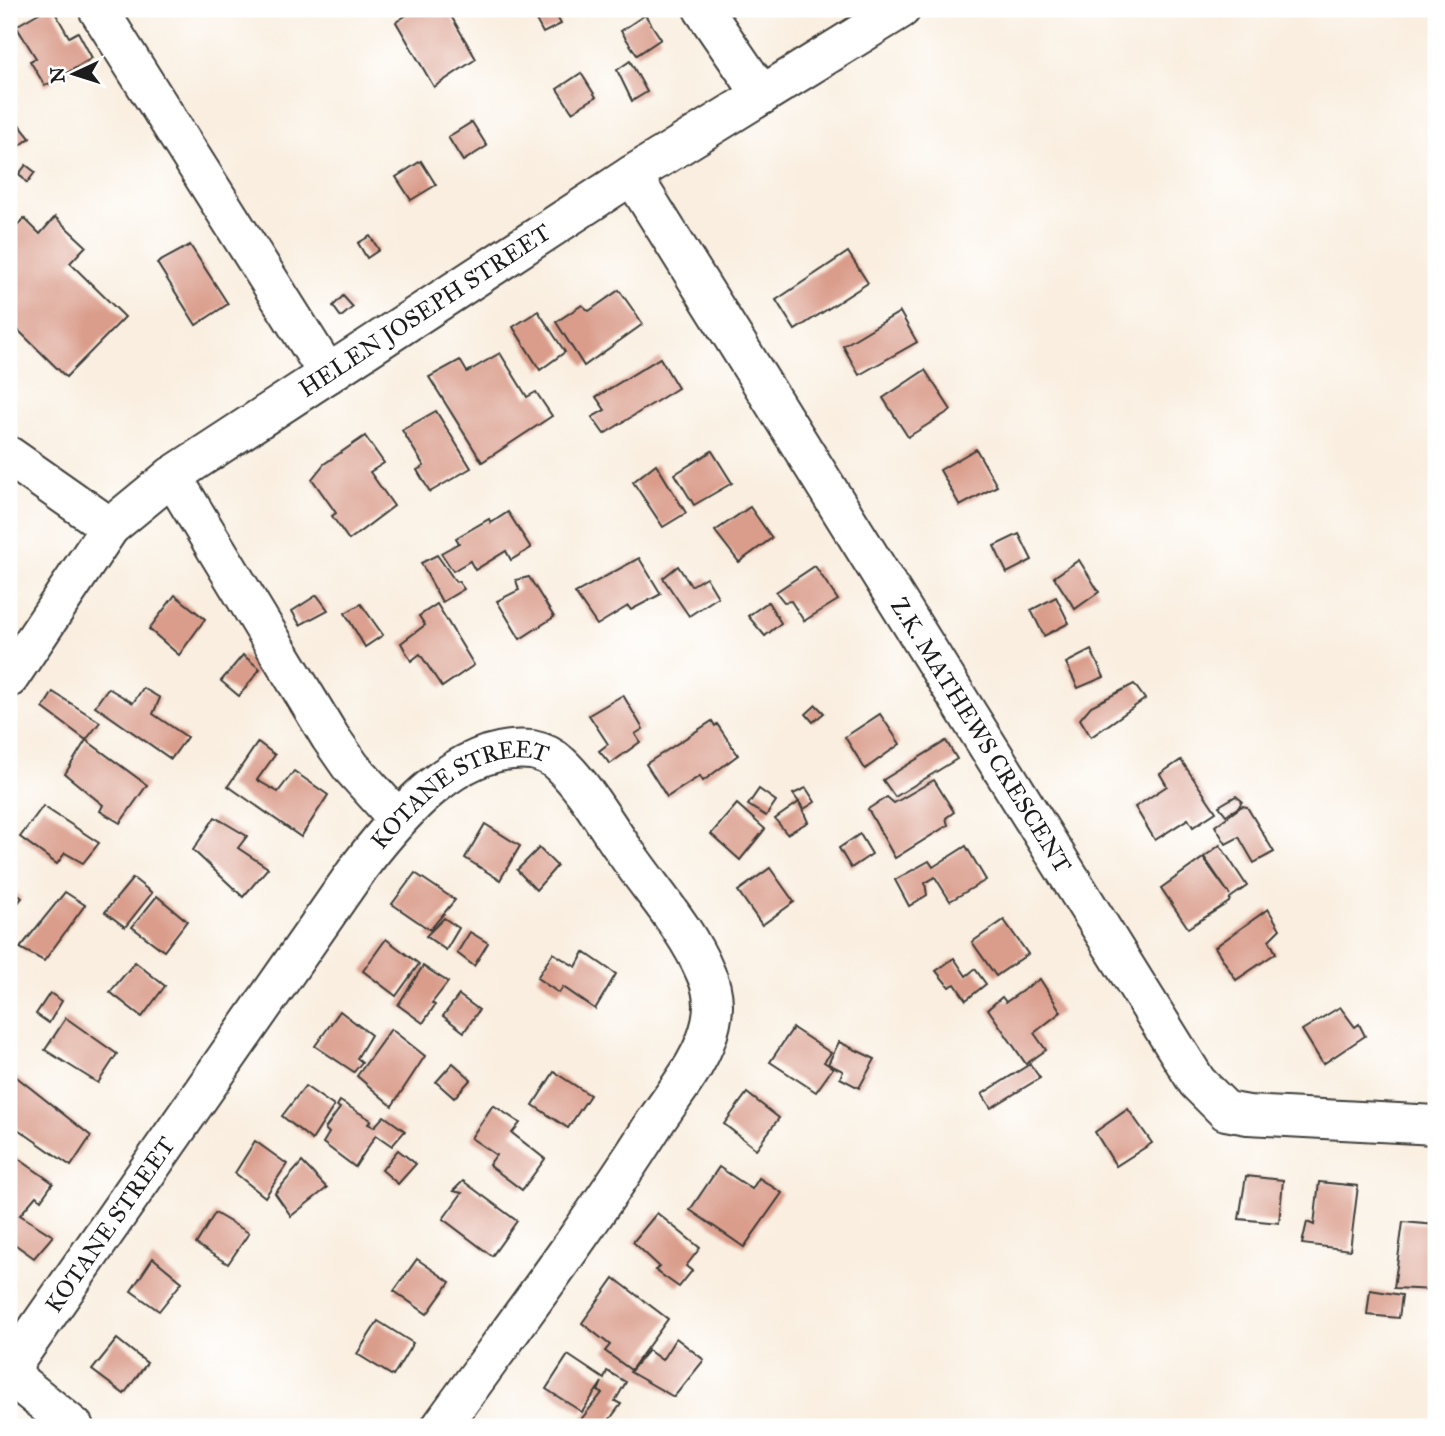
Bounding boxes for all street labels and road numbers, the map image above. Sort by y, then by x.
street label: HELEN JOSEPH STREET [293,217,556,404]
street label: Z.K. MATHEWS CRESCENT [884,592,1078,878]
street label: KOTANE STREET [364,734,553,855]
street label: KOTANE STREET [39,1131,182,1318]

